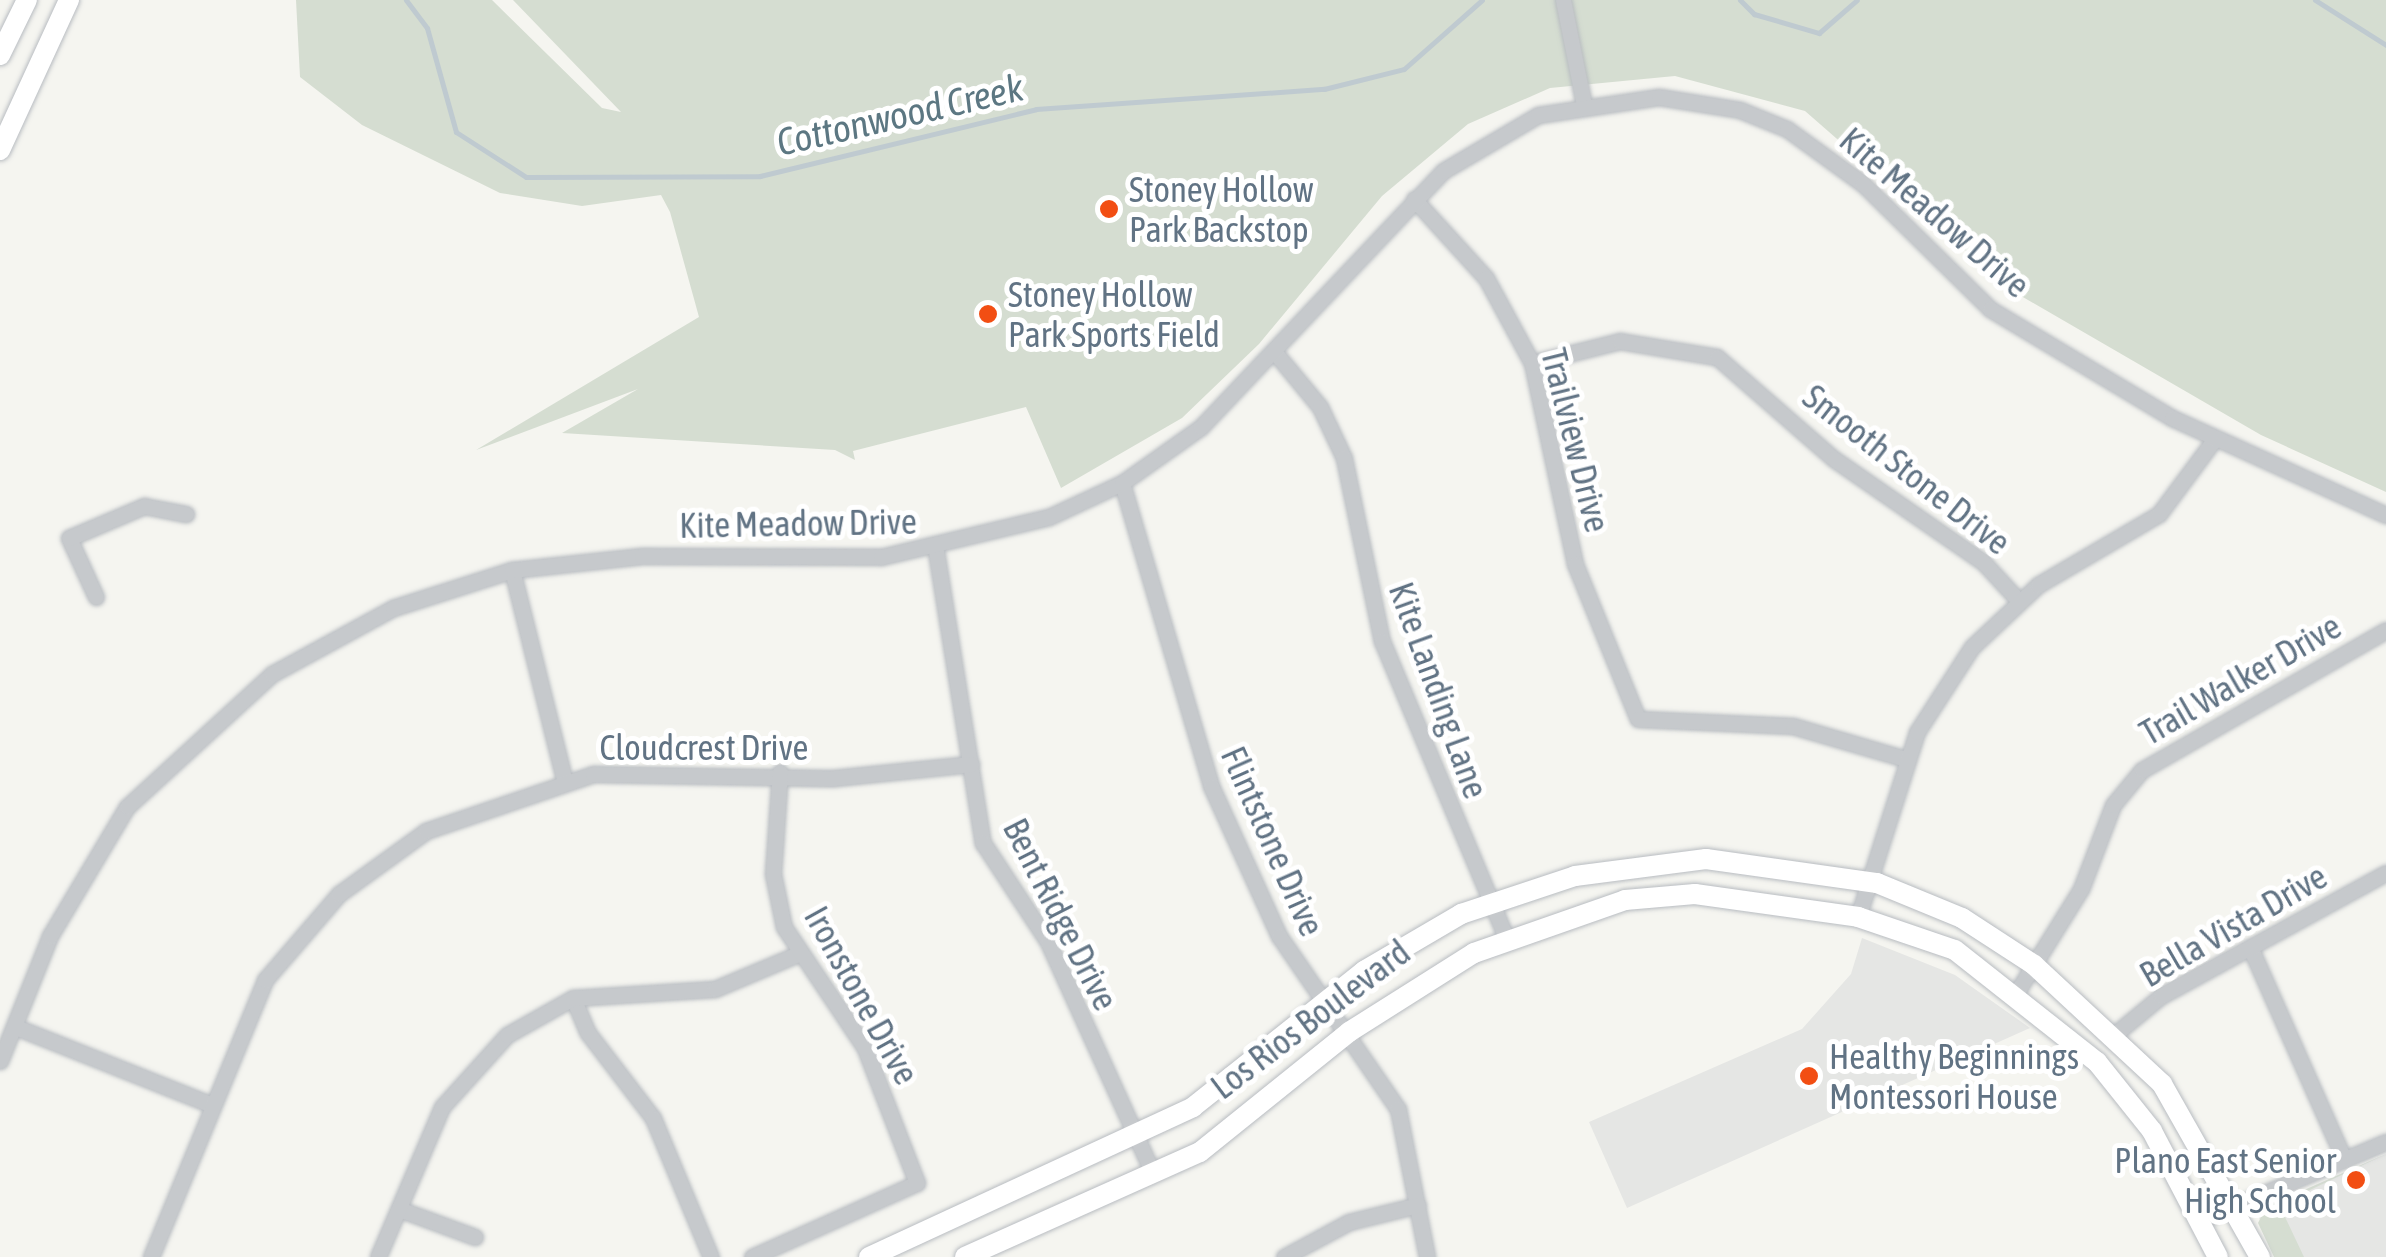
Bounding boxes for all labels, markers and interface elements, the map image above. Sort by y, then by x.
water label: Cottonwood Creek [772,64,1028,166]
street label: Kite Meadow Drive [1832,118,2038,306]
place label: Stoney Hollow Park Backstop [1129,168,1314,250]
marker: Stoney Hollow Park Backstop [1098,198,1120,220]
place label: Stoney Hollow Park Sports Field [1008,273,1220,355]
marker: Stoney Hollow Park Sports Field [977,303,999,325]
street label: Trailview Drive [1533,344,1619,536]
street label: Smooth Stone Drive [1795,375,2019,563]
street label: Kite Meadow Drive [679,500,917,546]
street label: Kite Landing Lane [1381,576,1497,804]
street label: Trail Walker Drive [2132,605,2348,753]
street label: Cloudcrest Drive [600,726,808,768]
street label: Flintstone Drive [1213,740,1333,942]
street label: Bent Ridge Drive [995,811,1127,1017]
street label: Bella Vista Drive [2132,855,2334,995]
street label: Ironstone Drive [796,899,928,1091]
street label: Los Rios Boulevard [1202,931,1418,1107]
place label: Healthy Beginnings Montessori House [1829,1035,2079,1117]
marker: Healthy Beginnings Montessori House [1798,1065,1820,1087]
place label: Plano East Senior High School [2114,1139,2336,1221]
marker: Plano East Senior High School [2345,1169,2367,1191]

